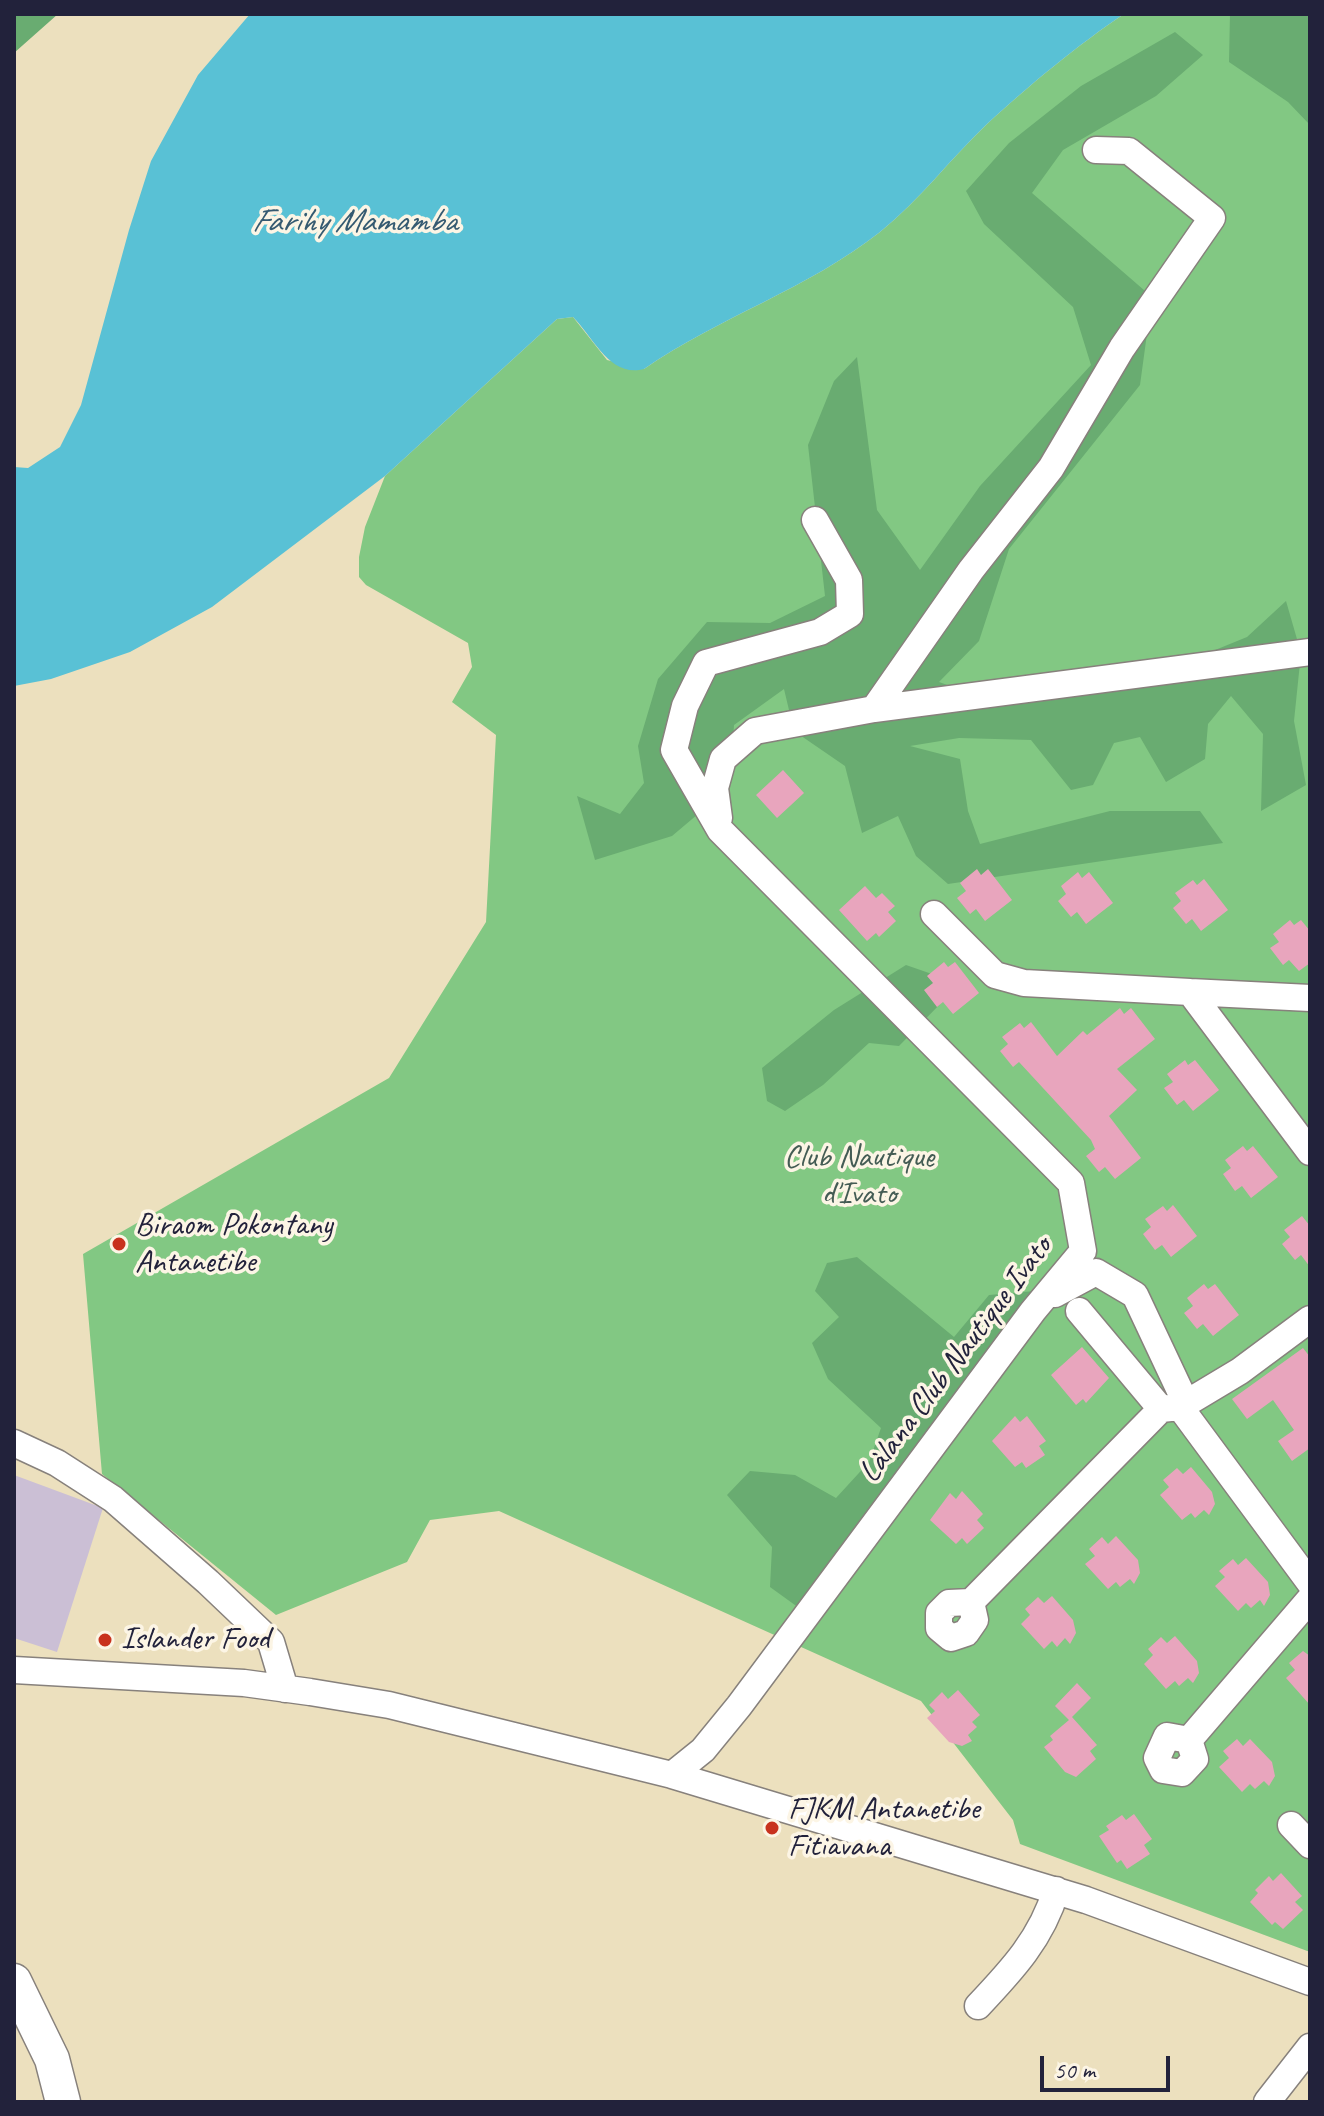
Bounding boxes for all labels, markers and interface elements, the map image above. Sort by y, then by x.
water label: Farihy Mamamba [252,202,456,242]
park label: Club Nautique d'Ivato [784,1139,934,1214]
place label: Biraom Pokontany Antanetibe [135,1207,333,1282]
street label: Làlana Club Nautique Ivato [851,1229,1061,1491]
marker: Biraom Pokontany Antanetibe [110,1235,128,1253]
place label: Islander Food [121,1621,269,1659]
marker: Islander Food [96,1631,114,1649]
place label: FJKM Antanetibe Fitiavana [788,1791,980,1866]
marker: FJKM Antanetibe Fitiavana [763,1819,781,1837]
scale bar [1044,2040,1174,2090]
text: 50 m [1054,2055,1095,2085]

